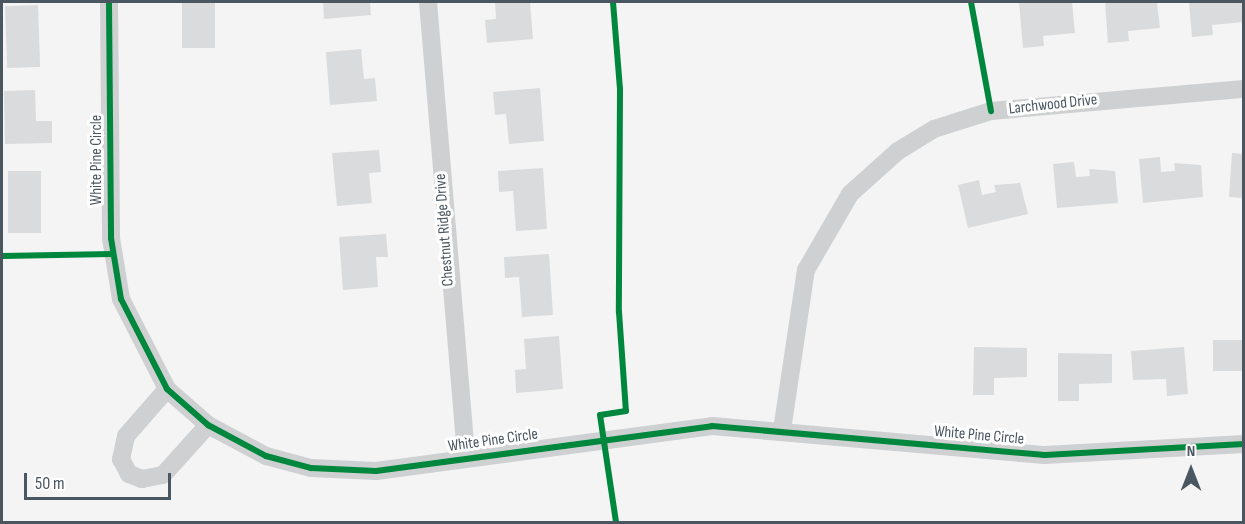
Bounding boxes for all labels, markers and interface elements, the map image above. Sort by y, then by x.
street label: Larchwood Drive [1008,91,1098,119]
street label: White Pine Circle [87,115,107,205]
street label: Chestnut Ridge Drive [431,173,459,287]
street label: White Pine Circle [933,422,1025,450]
street label: White Pine Circle [447,425,539,457]
north arrow [1161,440,1221,500]
text: N [1187,442,1195,461]
scale bar [27,461,174,499]
text: 50 m [35,473,65,494]

